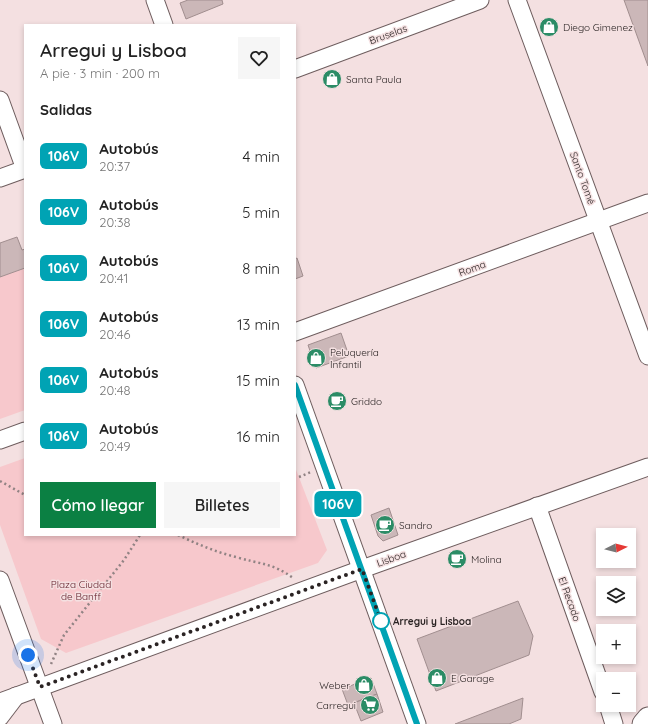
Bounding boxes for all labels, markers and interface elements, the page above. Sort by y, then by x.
shop icon: Diego Gimenez [538,16,560,38]
place label: Diego Gimenez [563,21,633,34]
street label: Bruselas [367,22,409,47]
button: heart [238,37,280,79]
text: Arregui y Lisboa [40,38,187,62]
text: A pie · 3 min · 200 m [40,65,160,81]
shop icon: Santa Paula [321,68,343,90]
place label: Santa Paula [346,73,402,86]
text: Salidas [40,100,92,119]
text: Autobús [99,139,158,158]
text: 106V [48,147,79,165]
text: 4 min [242,147,280,166]
street label: Santo Tomé [567,150,598,207]
text: 20:37 [99,158,130,174]
text: Autobús [99,195,158,214]
text: 106V [48,203,79,221]
text: 5 min [242,203,280,222]
text: 20:38 [99,214,130,230]
text: Autobús [99,251,158,270]
street label: Roma [457,258,487,279]
text: 106V [48,259,79,277]
text: 8 min [242,259,280,278]
text: 20:41 [99,270,128,286]
text: Autobús [99,307,158,326]
text: 106V [48,315,79,333]
text: 13 min [237,315,280,334]
text: 20:46 [99,326,131,342]
place label: Peluquería Infantil [330,346,379,371]
shop icon: Peluquería Infantil [305,347,327,369]
text: Autobús [99,363,158,382]
text: 106V [48,371,79,389]
text: 15 min [237,371,280,390]
text: 20:48 [99,382,131,398]
cafe icon: Griddo [326,390,348,412]
place label: Griddo [351,395,382,408]
text: Autobús [99,419,158,438]
text: 106V [48,427,79,445]
text: 16 min [237,427,280,446]
text: 20:49 [99,438,131,454]
button: Cómo llegar [40,482,156,528]
button: Billetes [164,482,280,528]
line badge: 106V [310,491,366,517]
text: 106V [322,495,354,513]
cafe icon: Sandro [374,514,396,536]
place label: Sandro [399,519,432,532]
north arrow [596,528,636,568]
map controls [596,528,636,712]
street label: Lisboa [375,547,408,570]
cafe icon: Molina [446,548,468,570]
place label: Molina [471,553,502,566]
street label: El Recado [555,575,584,623]
button: layers [596,576,636,616]
park label: Plaza Ciudad de Banff [51,578,111,603]
marker: Arregui y Lisboa [372,612,390,630]
place label: Arregui y Lisboa [393,615,471,628]
button: + [596,624,636,664]
your location [18,645,38,665]
shop icon: E Garage [426,667,448,689]
place label: E Garage [451,672,494,685]
button: − [596,672,636,712]
shop icon: Weber [353,674,375,696]
place label: Weber [319,679,350,692]
supermarket icon: Carregui [359,694,381,716]
place label: Carregui [316,699,356,712]

